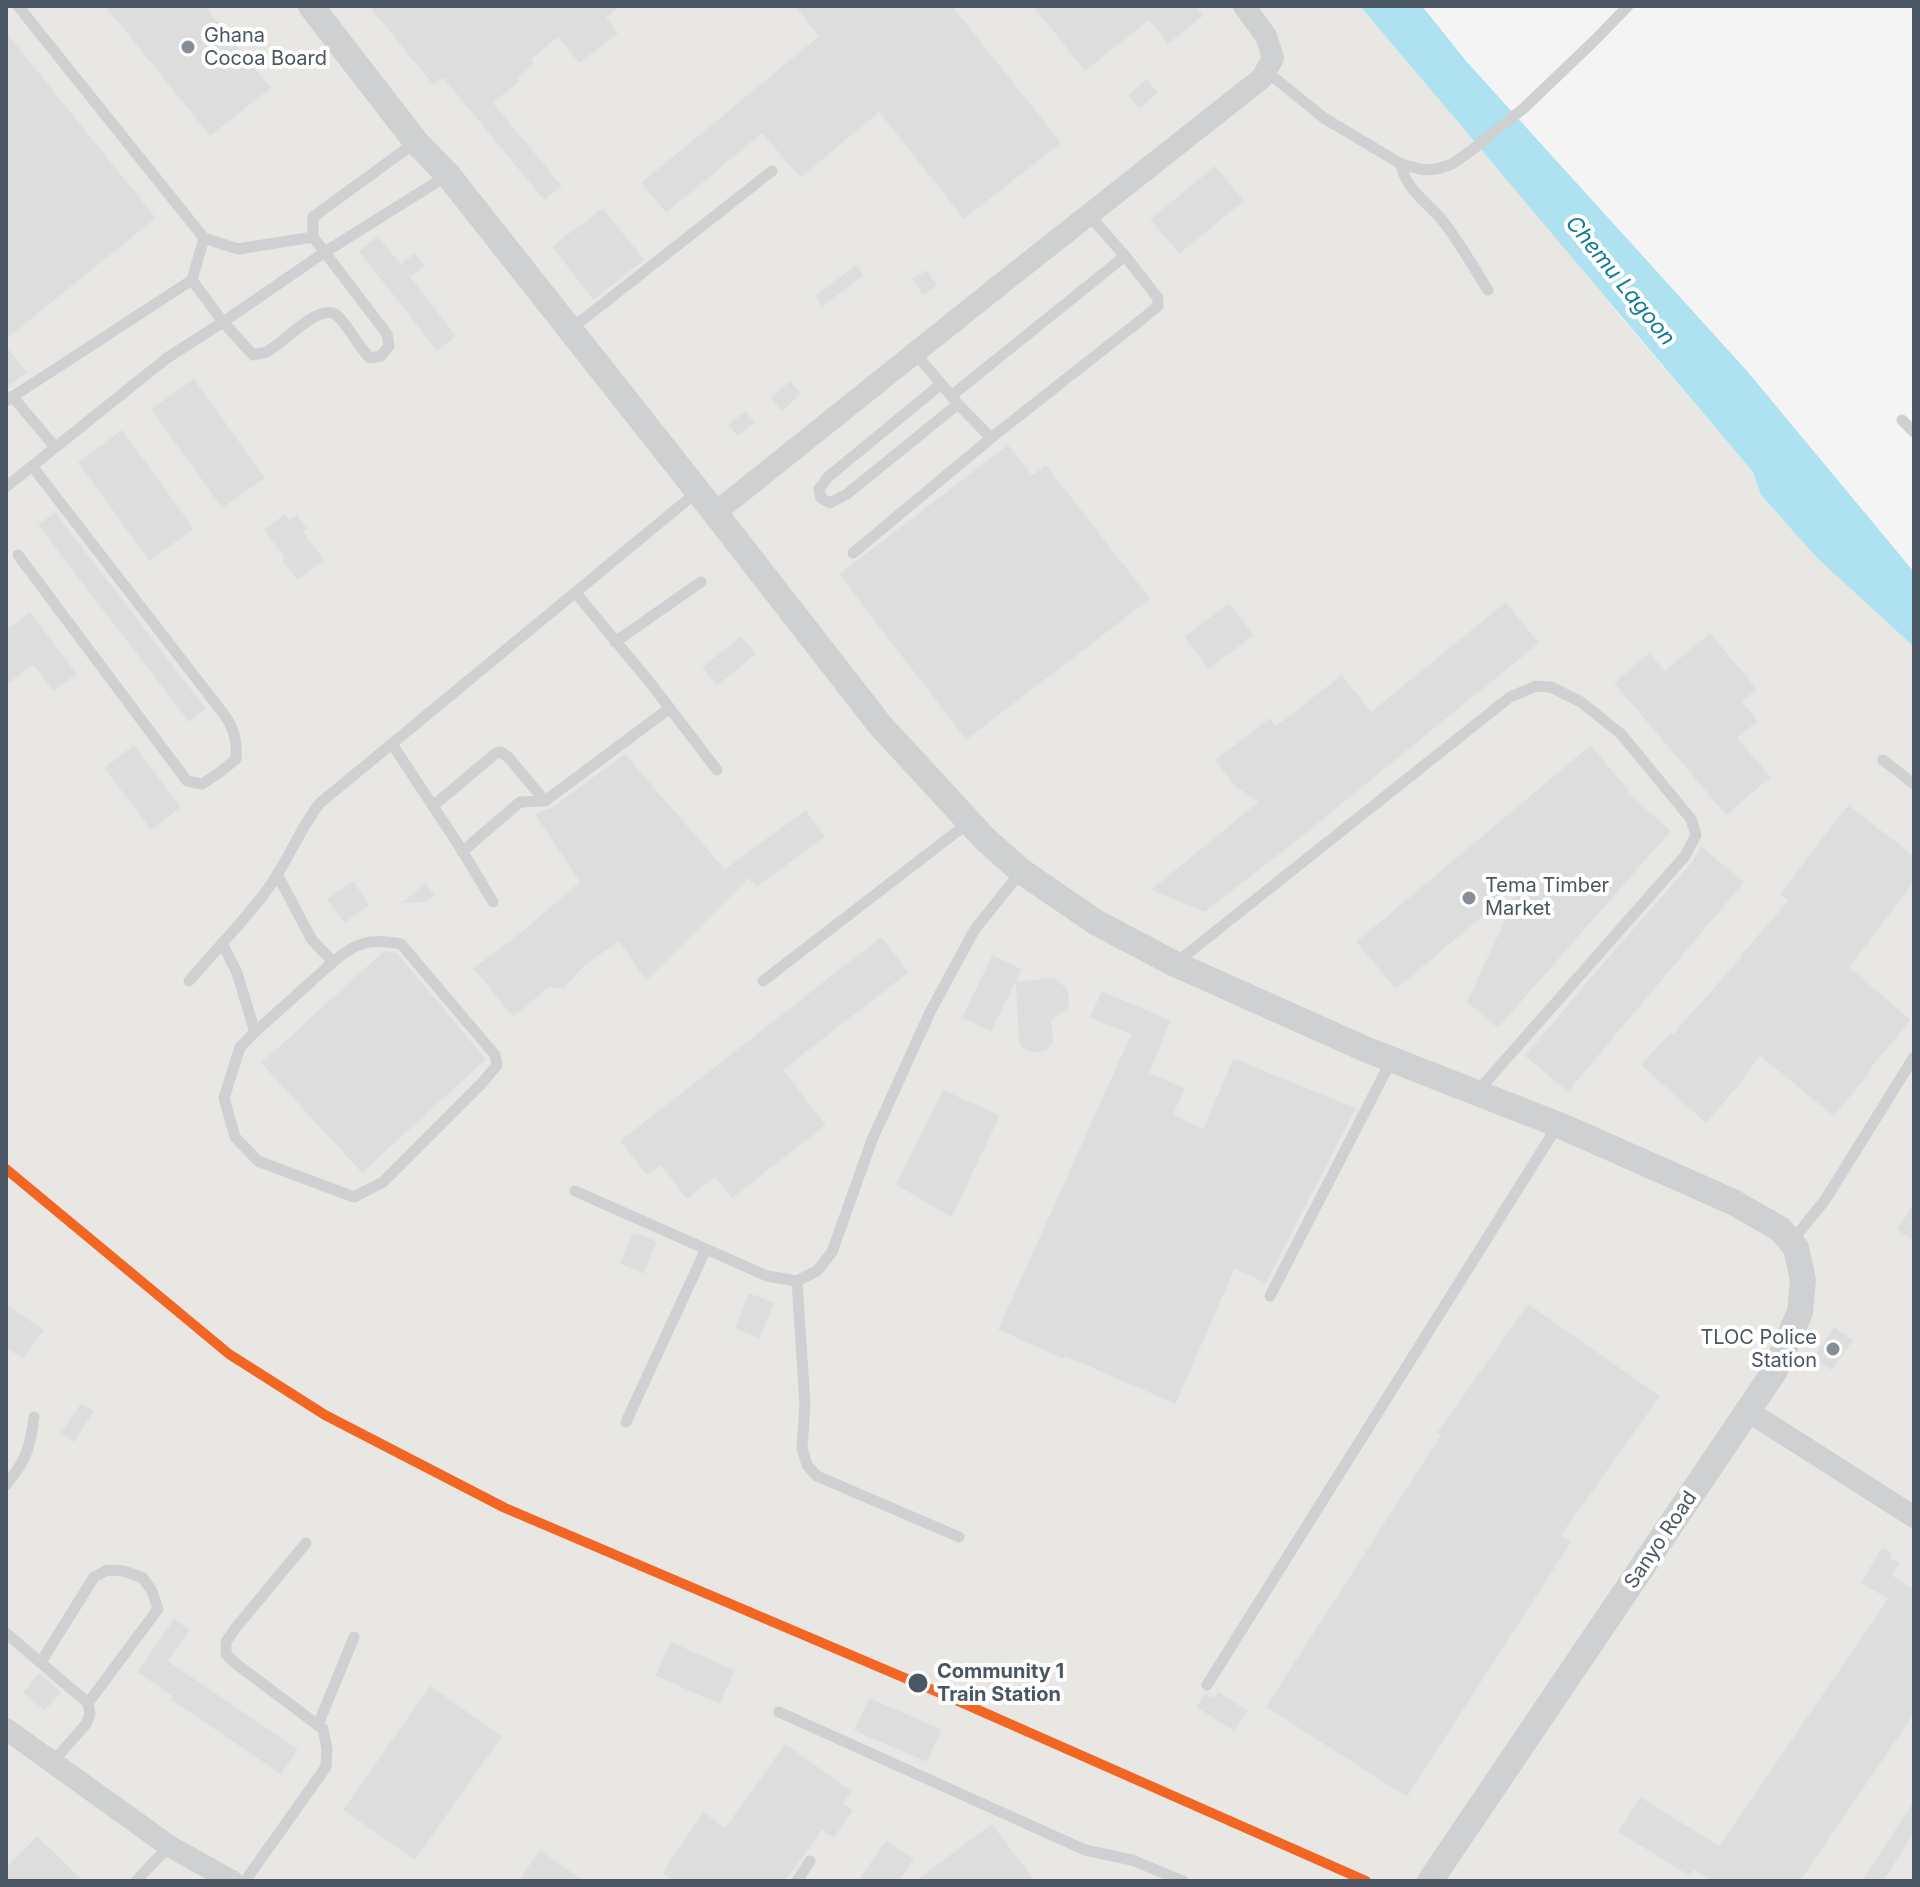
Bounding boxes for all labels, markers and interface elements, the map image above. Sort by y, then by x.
place label: Ghana Cocoa Board [204,24,327,71]
marker: Ghana Cocoa Board [179,38,197,56]
water label: Chemu Lagoon [1560,211,1680,351]
place label: Tema Timber Market [1485,874,1609,921]
marker: Tema Timber Market [1460,889,1478,907]
place label: TLOC Police Station [1700,1326,1817,1373]
marker: TLOC Police Station [1824,1340,1842,1358]
street label: Sanyo Road [1620,1487,1702,1593]
place label: Community 1 Train Station [937,1660,1064,1707]
marker: Community 1 Train Station [906,1671,930,1695]

